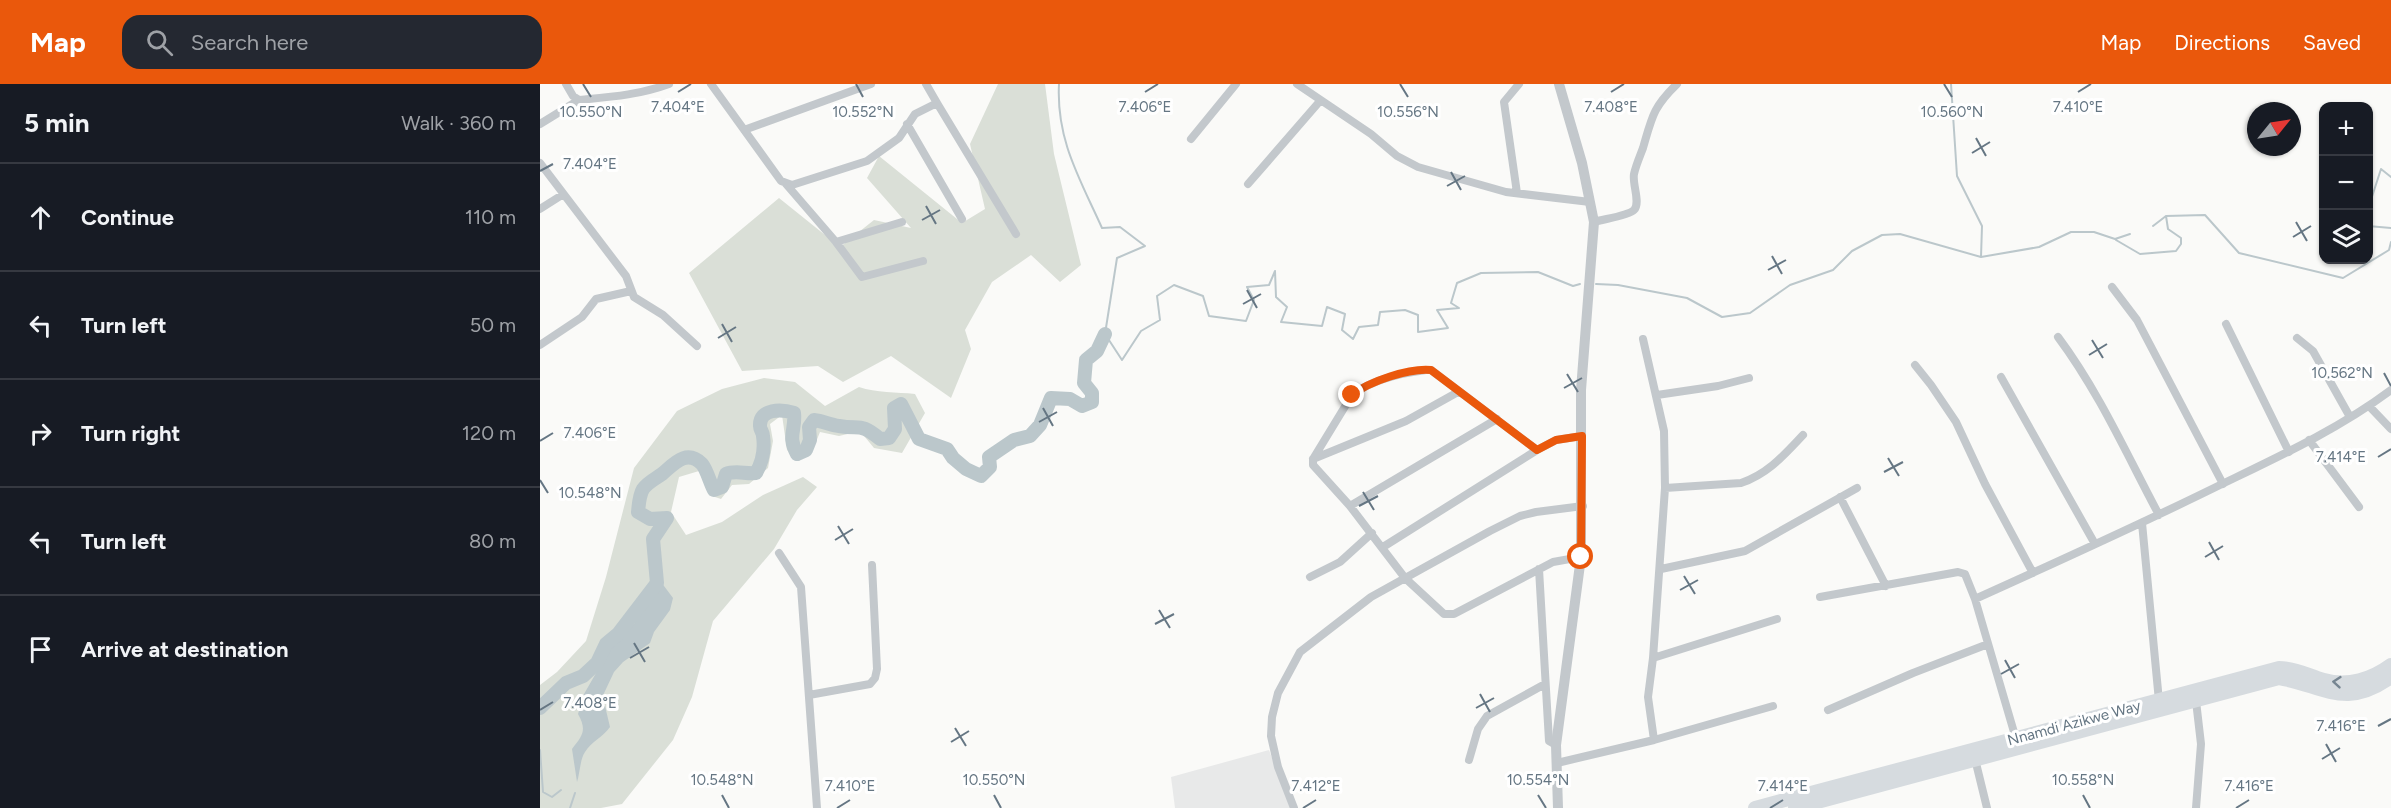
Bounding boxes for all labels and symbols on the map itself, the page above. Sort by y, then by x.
text: 7.404°E [651,98,705,116]
text: 7.406°E [1118,98,1172,116]
text: 7.408°E [1584,98,1638,116]
text: 7.410°E [2053,98,2103,116]
north arrow [2247,102,2301,156]
text: 10.550°N [560,103,622,121]
text: 10.552°N [832,103,894,121]
text: 10.556°N [1377,103,1439,121]
text: 10.560°N [1921,103,1983,121]
text: 7.404°E [563,155,617,173]
text: 10.562°N [2311,364,2373,382]
route end [1338,381,1364,407]
text: 7.406°E [563,424,617,442]
text: 7.414°E [2316,448,2366,466]
text: 10.548°N [558,484,622,502]
route start [1567,543,1593,569]
one-way arrow [2332,675,2341,688]
text: 7.408°E [563,694,617,712]
street label: Nnamdi Azikwe Way [2005,697,2143,749]
text: 7.416°E [2316,717,2366,735]
text: 10.548°N [690,771,754,789]
text: 10.550°N [963,771,1025,789]
text: 10.554°N [1507,771,1569,789]
text: 10.558°N [2052,771,2114,789]
text: 7.410°E [825,777,875,795]
text: 7.412°E [1291,777,1341,795]
text: 7.414°E [1758,777,1808,795]
text: 7.416°E [2224,777,2274,795]

